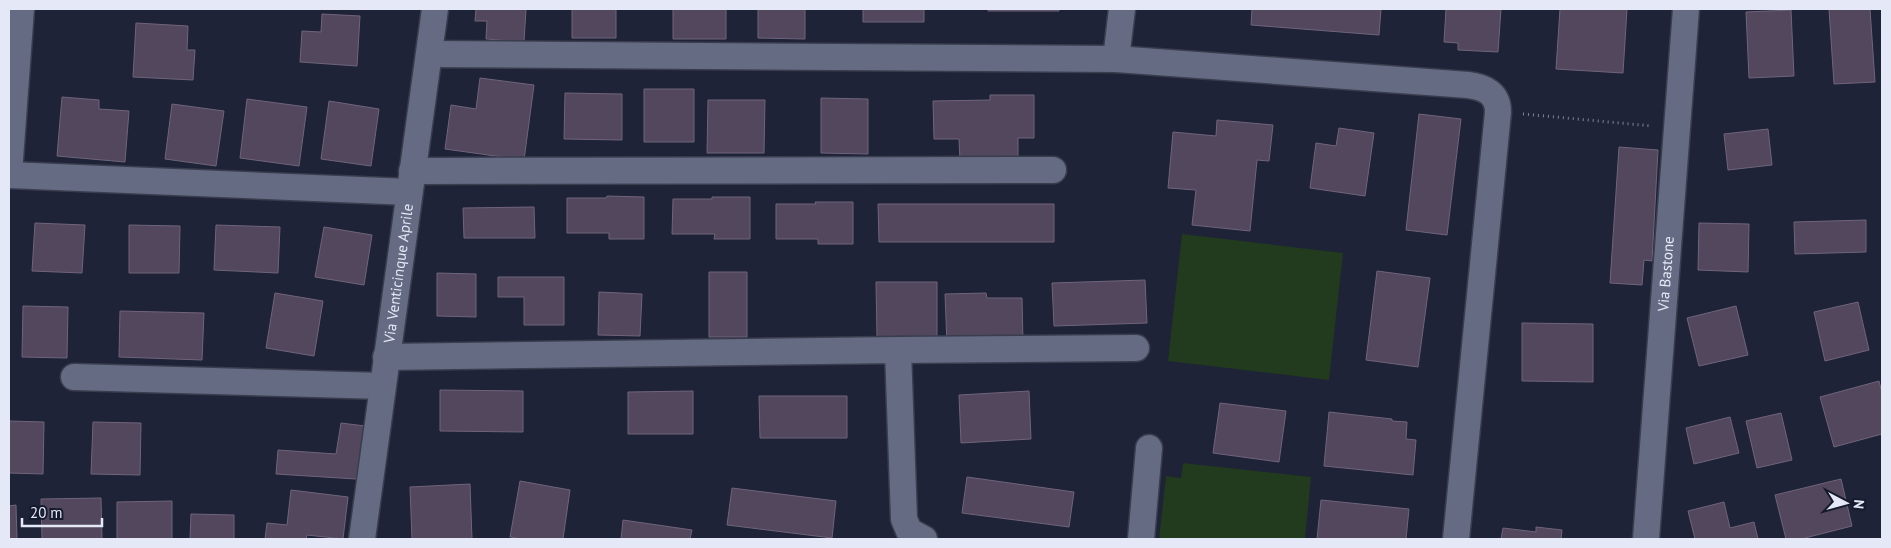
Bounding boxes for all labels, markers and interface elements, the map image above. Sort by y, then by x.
street label: Via Venticinque Aprile [379,203,417,345]
street label: Via Bastone [1653,235,1678,313]
north arrow [1821,478,1871,528]
scale bar [22,496,102,528]
text: N [1849,499,1868,510]
text: 20 m [30,503,63,522]

